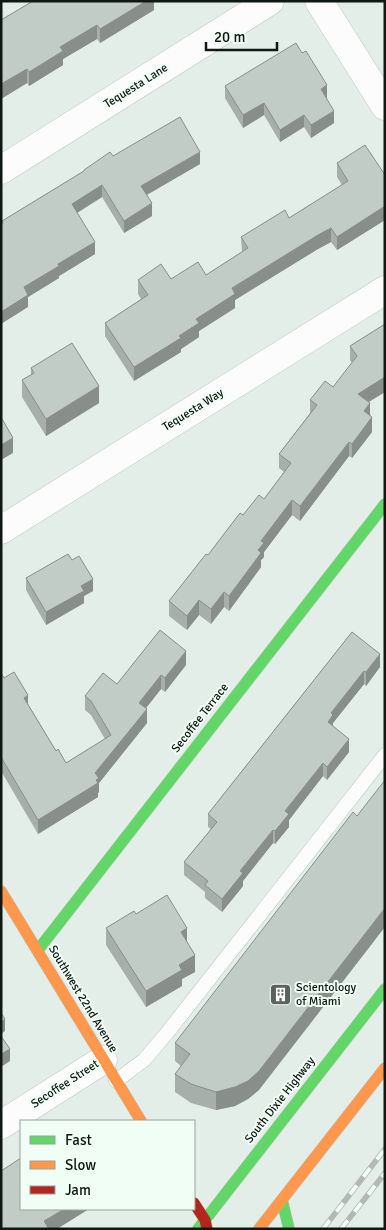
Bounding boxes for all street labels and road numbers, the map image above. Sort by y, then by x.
street label: Tequesta Lane [101,60,171,112]
street label: Tequesta Way [160,385,227,435]
street label: Secoffee Terrace [168,680,232,756]
street label: Southwest 22nd Avenue [45,943,121,1055]
street label: South Dixie Highway [242,1054,319,1146]
street label: Secoffee Street [28,1056,102,1112]

